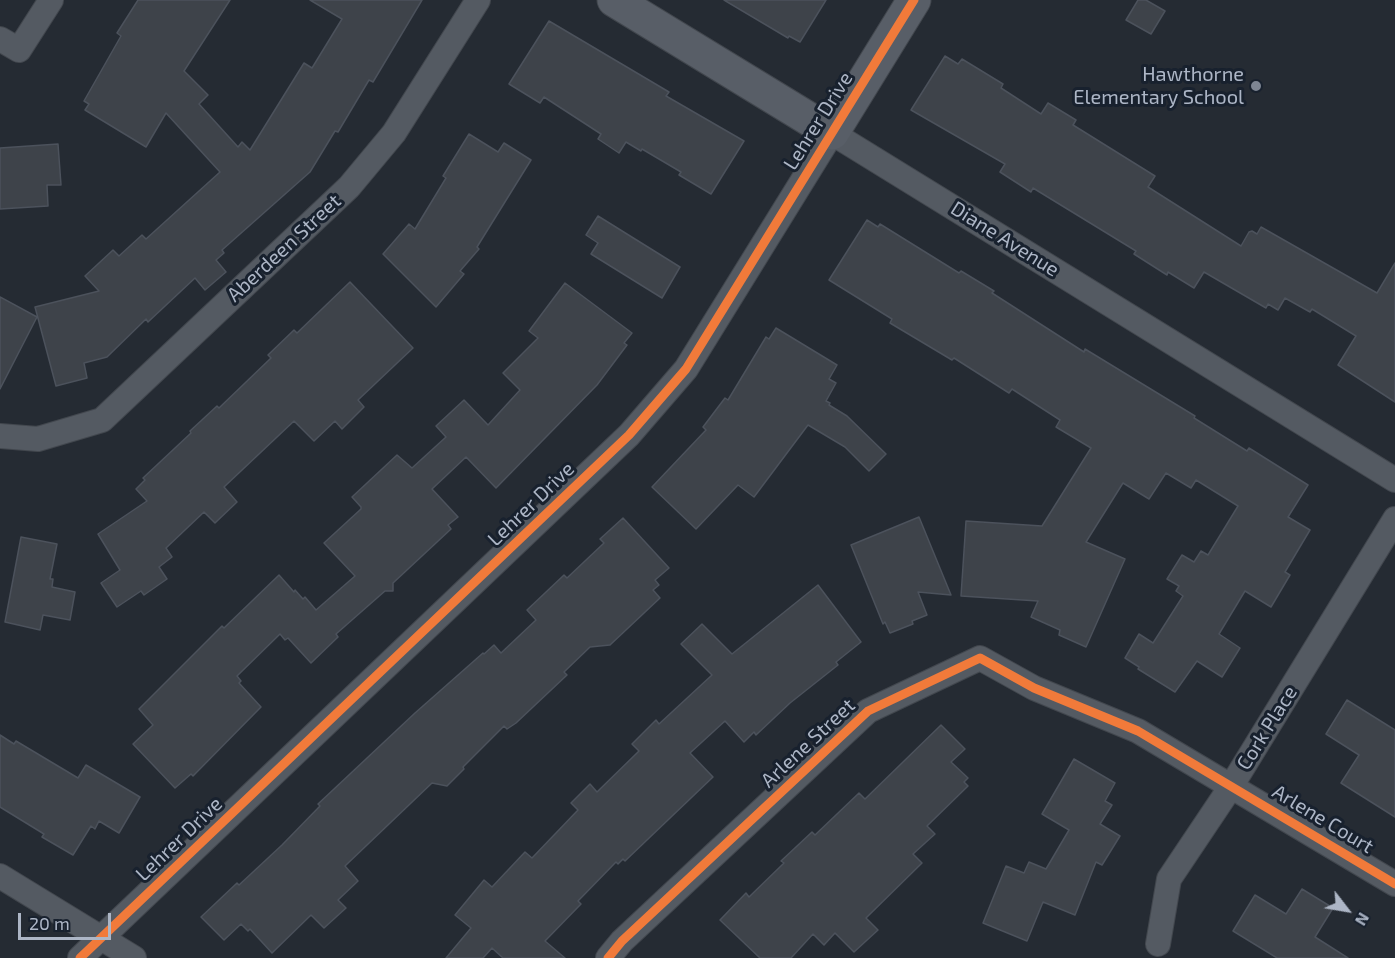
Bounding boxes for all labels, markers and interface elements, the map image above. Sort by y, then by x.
place label: Hawthorne Elementary School [1073,62,1244,109]
street label: Lehrer Drive [778,68,858,174]
marker: Hawthorne Elementary School [1249,79,1263,93]
street label: Aberdeen Street [222,189,346,307]
street label: Diane Avenue [946,196,1064,282]
street label: Lehrer Drive [483,457,579,551]
street label: Cork Place [1232,682,1302,774]
street label: Arlene Street [756,693,860,793]
street label: Arlene Court [1268,779,1378,859]
street label: Lehrer Drive [131,792,227,886]
north arrow [1317,880,1377,940]
scale bar [21,901,114,939]
text: N [1352,910,1374,929]
text: 20 m [29,912,70,934]

